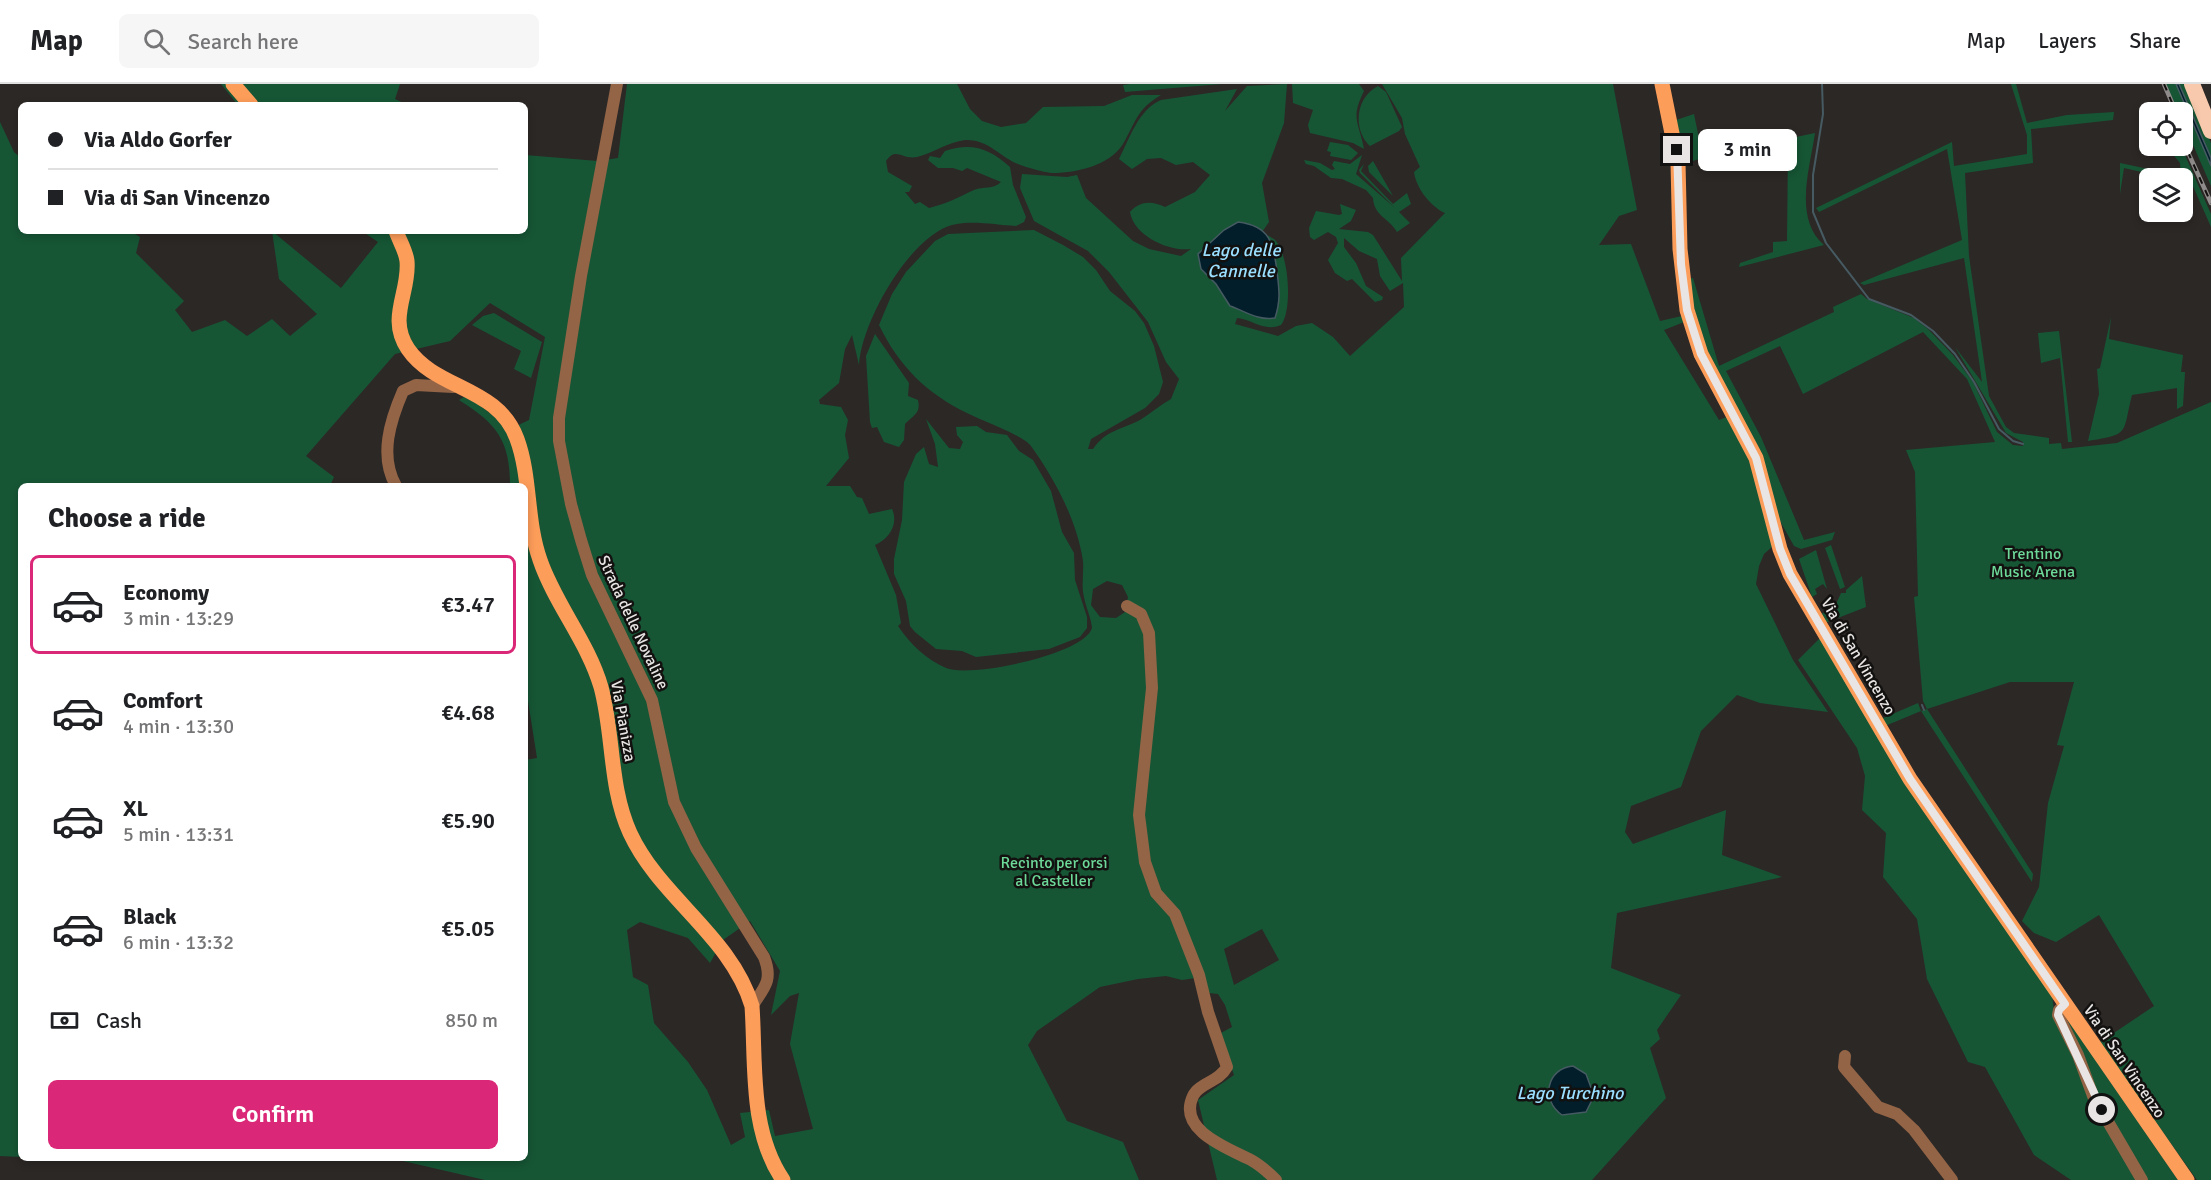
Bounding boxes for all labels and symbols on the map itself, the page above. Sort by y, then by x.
callout: 3 min [1698,129,1797,171]
route end [1663,136,1690,163]
water label: Lago delle Cannelle [1202,239,1281,282]
park label: Trentino Music Arena [1991,544,2075,582]
street label: Strada delle Novaline [593,552,673,693]
street label: Via di San Vincenzo [1816,594,1900,719]
street label: Via Pianizza [606,679,640,763]
park label: Recinto per orsi al Casteller [1001,853,1107,891]
street label: Via di San Vincenzo [2079,1001,2169,1122]
water label: Lago Turchino [1517,1082,1625,1104]
route start [2088,1096,2115,1123]

